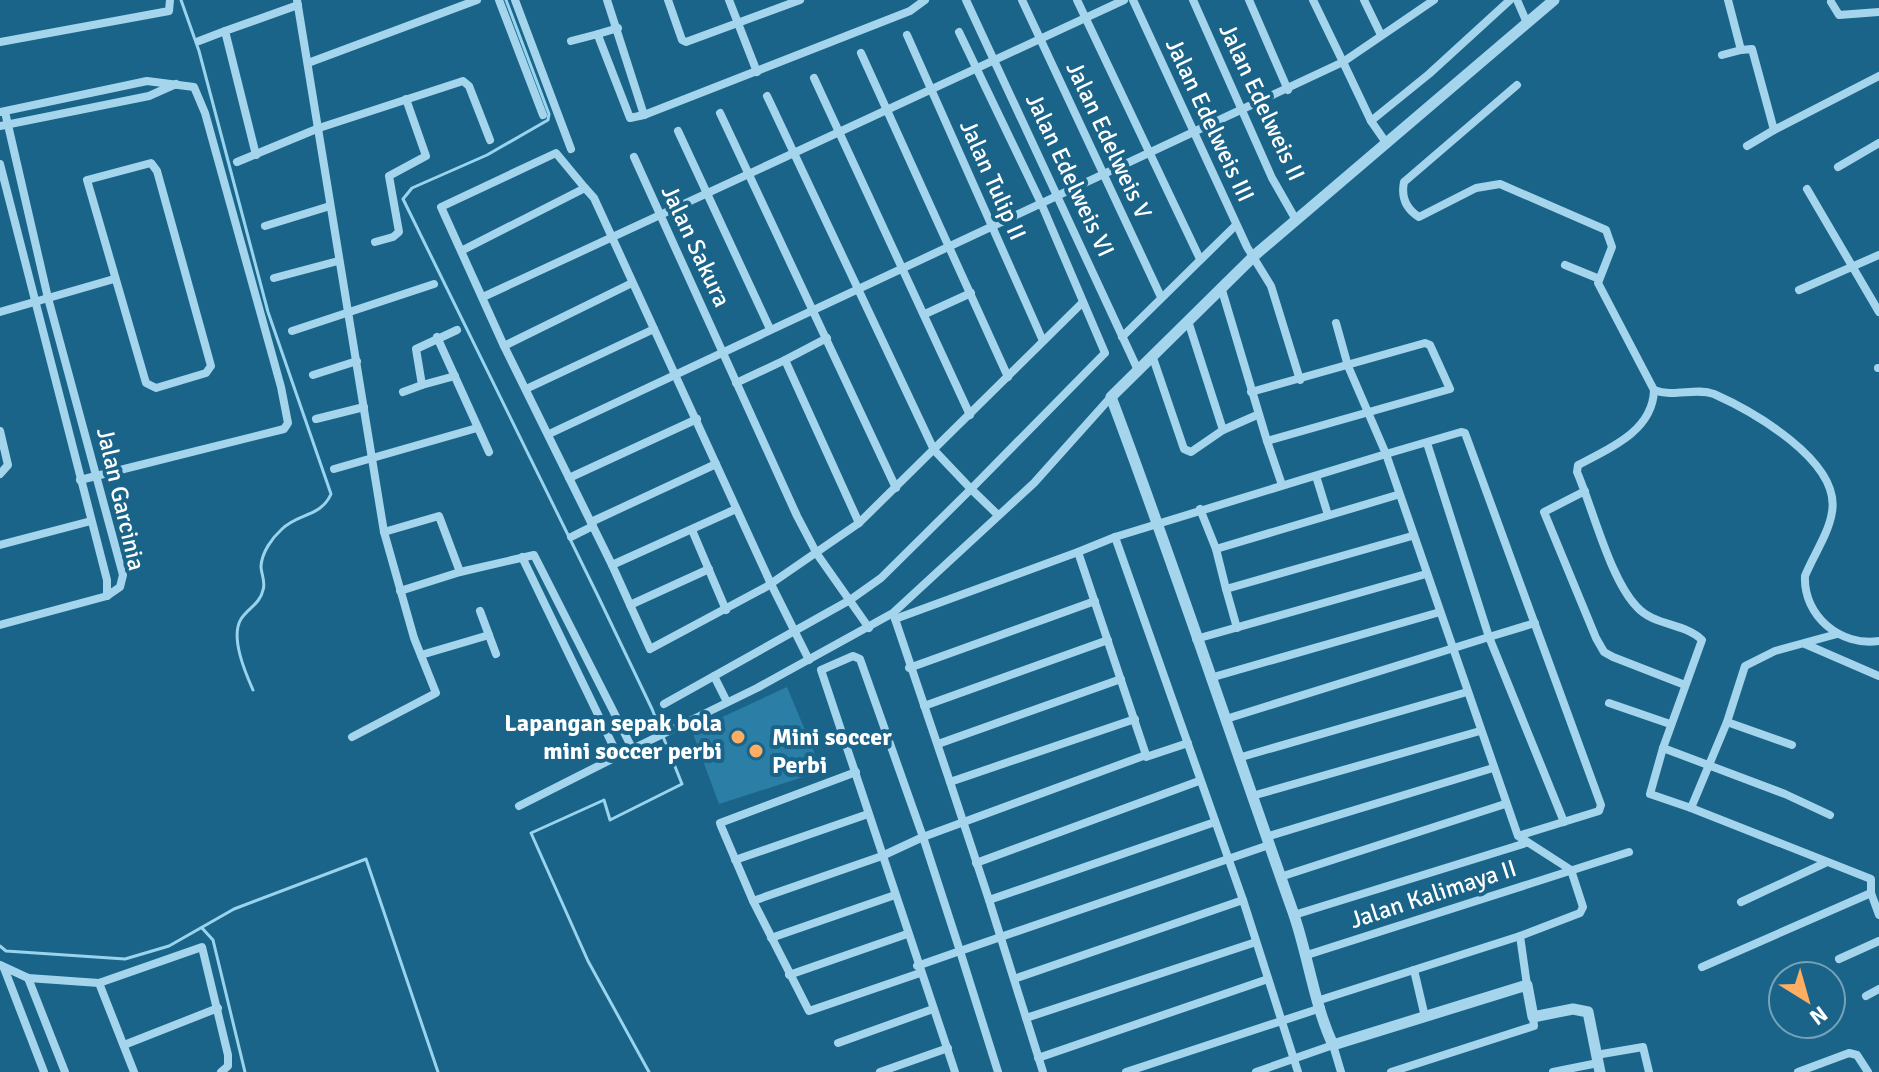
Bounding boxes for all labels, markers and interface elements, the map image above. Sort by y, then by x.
street label: Jalan Edelweis II [1212,19,1312,185]
street label: Jalan Edelweis III [1159,33,1261,207]
street label: Jalan Edelweis V [1059,57,1159,224]
street label: Jalan Edelweis VI [1019,88,1121,262]
street label: Jalan Tulip II [953,115,1033,245]
street label: Jalan Sakura [655,180,737,312]
street label: Jalan Garcinia [90,425,152,573]
place label: Lapangan sepak bola mini soccer perbi [504,708,722,766]
place label: Mini soccer Perbi [772,722,892,780]
marker: Lapangan sepak bola mini soccer perbi [729,728,747,746]
marker: Mini soccer Perbi [747,742,765,760]
street label: Jalan Kalimaya II [1346,853,1520,935]
north arrow [1767,960,1847,1040]
text: N [1804,1000,1833,1031]

